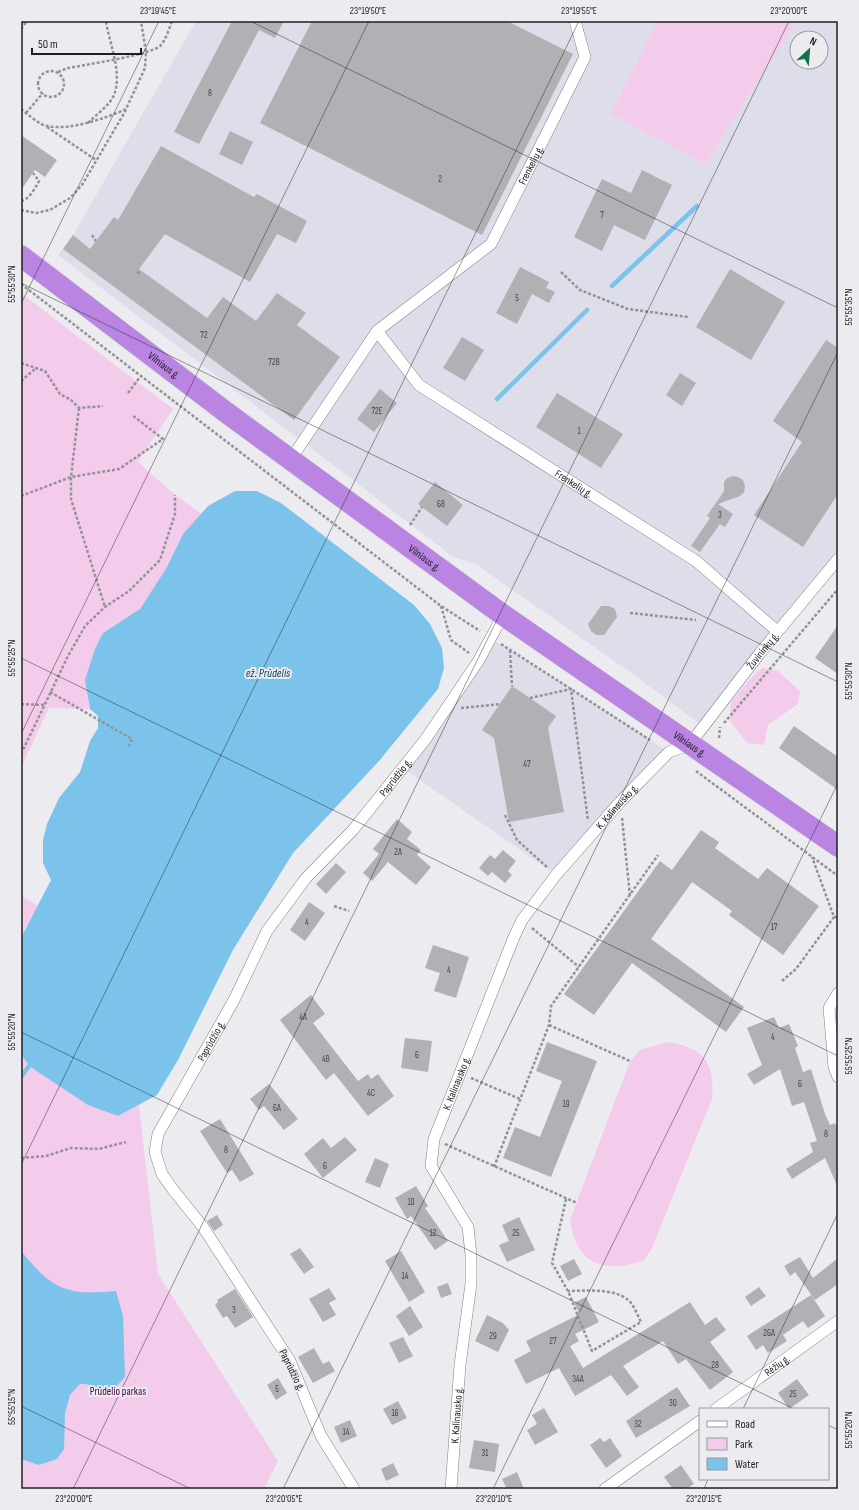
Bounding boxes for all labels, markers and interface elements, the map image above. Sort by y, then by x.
text: 23°19'45"E [140,5,176,17]
text: 23°19'50"E [350,5,386,17]
text: 23°19'55"E [561,5,597,17]
text: 23°20'00"E [770,5,808,17]
scale bar [32,30,141,56]
north arrow [789,30,829,70]
text: N [808,34,819,49]
text: 50 m [38,37,58,52]
house number: 8 [208,88,212,99]
street label: Frenkelių g. [515,143,546,187]
house number: 2 [438,174,442,185]
house number: 7 [600,210,604,221]
text: 55°55'30"N [6,265,18,303]
text: 55°55'35"N [843,289,855,325]
house number: 5 [515,293,519,304]
house number: 72 [200,330,208,341]
street label: Vilniaus g. [146,349,183,381]
house number: 72B [268,357,280,368]
house number: 72E [371,406,383,417]
house number: 1 [577,426,581,437]
street label: Frenkelių g. [553,467,595,500]
house number: 68 [437,499,445,510]
house number: 3 [718,510,722,521]
street label: Vilniaus g. [406,542,443,574]
street label: Žuvininkų g. [744,629,781,672]
text: 55°55'25"N [6,640,18,676]
text: 55°55'30"N [843,662,855,700]
water label: ež. Prūdelis [246,666,291,681]
street label: Vilniaus g. [671,728,709,760]
street label: Paprūdžio g. [376,756,414,799]
house number: 47 [523,759,531,770]
street label: K. Kalinausko g. [593,781,641,832]
house number: 2A [394,847,402,858]
house number: 4 [305,917,309,928]
house number: 17 [771,922,778,933]
house number: 4 [447,965,451,976]
house number: 4A [299,1012,307,1023]
text: 55°55'20"N [6,1013,18,1051]
street label: Paprūdžio g. [194,1018,228,1063]
house number: 4 [771,1032,775,1043]
text: 55°55'25"N [843,1038,855,1074]
house number: 6 [415,1050,419,1061]
house number: 4B [322,1054,330,1065]
street label: K. Kalinausko g. [440,1054,473,1112]
house number: 6 [798,1079,802,1090]
house number: 4C [367,1088,375,1099]
house number: 19 [562,1099,570,1110]
house number: 6A [273,1103,281,1114]
house number: 8 [824,1129,828,1140]
house number: 8 [224,1145,228,1156]
house number: 6 [323,1161,327,1172]
house number: 10 [407,1197,415,1208]
house number: 12 [430,1228,437,1239]
house number: 25 [512,1228,520,1239]
house number: 14 [402,1271,409,1282]
house number: 3 [232,1305,236,1316]
house number: 26A [763,1328,775,1339]
house number: 29 [489,1331,497,1342]
house number: 27 [549,1336,557,1347]
street label: Paprūdžio g. [276,1347,308,1393]
street label: Rėžių g. [762,1352,792,1379]
house number: 28 [711,1360,719,1371]
house number: 34A [572,1374,584,1385]
house number: 5 [275,1384,279,1395]
park label: Prūdelio parkas [90,1385,146,1398]
street label: K. Kalinausko g. [448,1386,465,1444]
text: 55°55'15"N [6,1389,18,1425]
house number: 25 [789,1389,797,1400]
house number: 30 [669,1398,677,1409]
house number: 16 [391,1408,399,1419]
legend [699,1408,829,1480]
text: 55°55'20"N [843,1411,855,1449]
text: Road [735,1417,755,1432]
house number: 32 [634,1419,642,1430]
house number: 14 [343,1427,350,1438]
text: Park [735,1437,753,1452]
house number: 31 [482,1448,489,1459]
text: Water [735,1457,759,1472]
text: 23°20'00"E [55,1493,93,1505]
text: 23°20'05"E [266,1493,302,1505]
text: 23°20'10"E [476,1493,512,1505]
text: 23°20'15"E [686,1493,722,1505]

